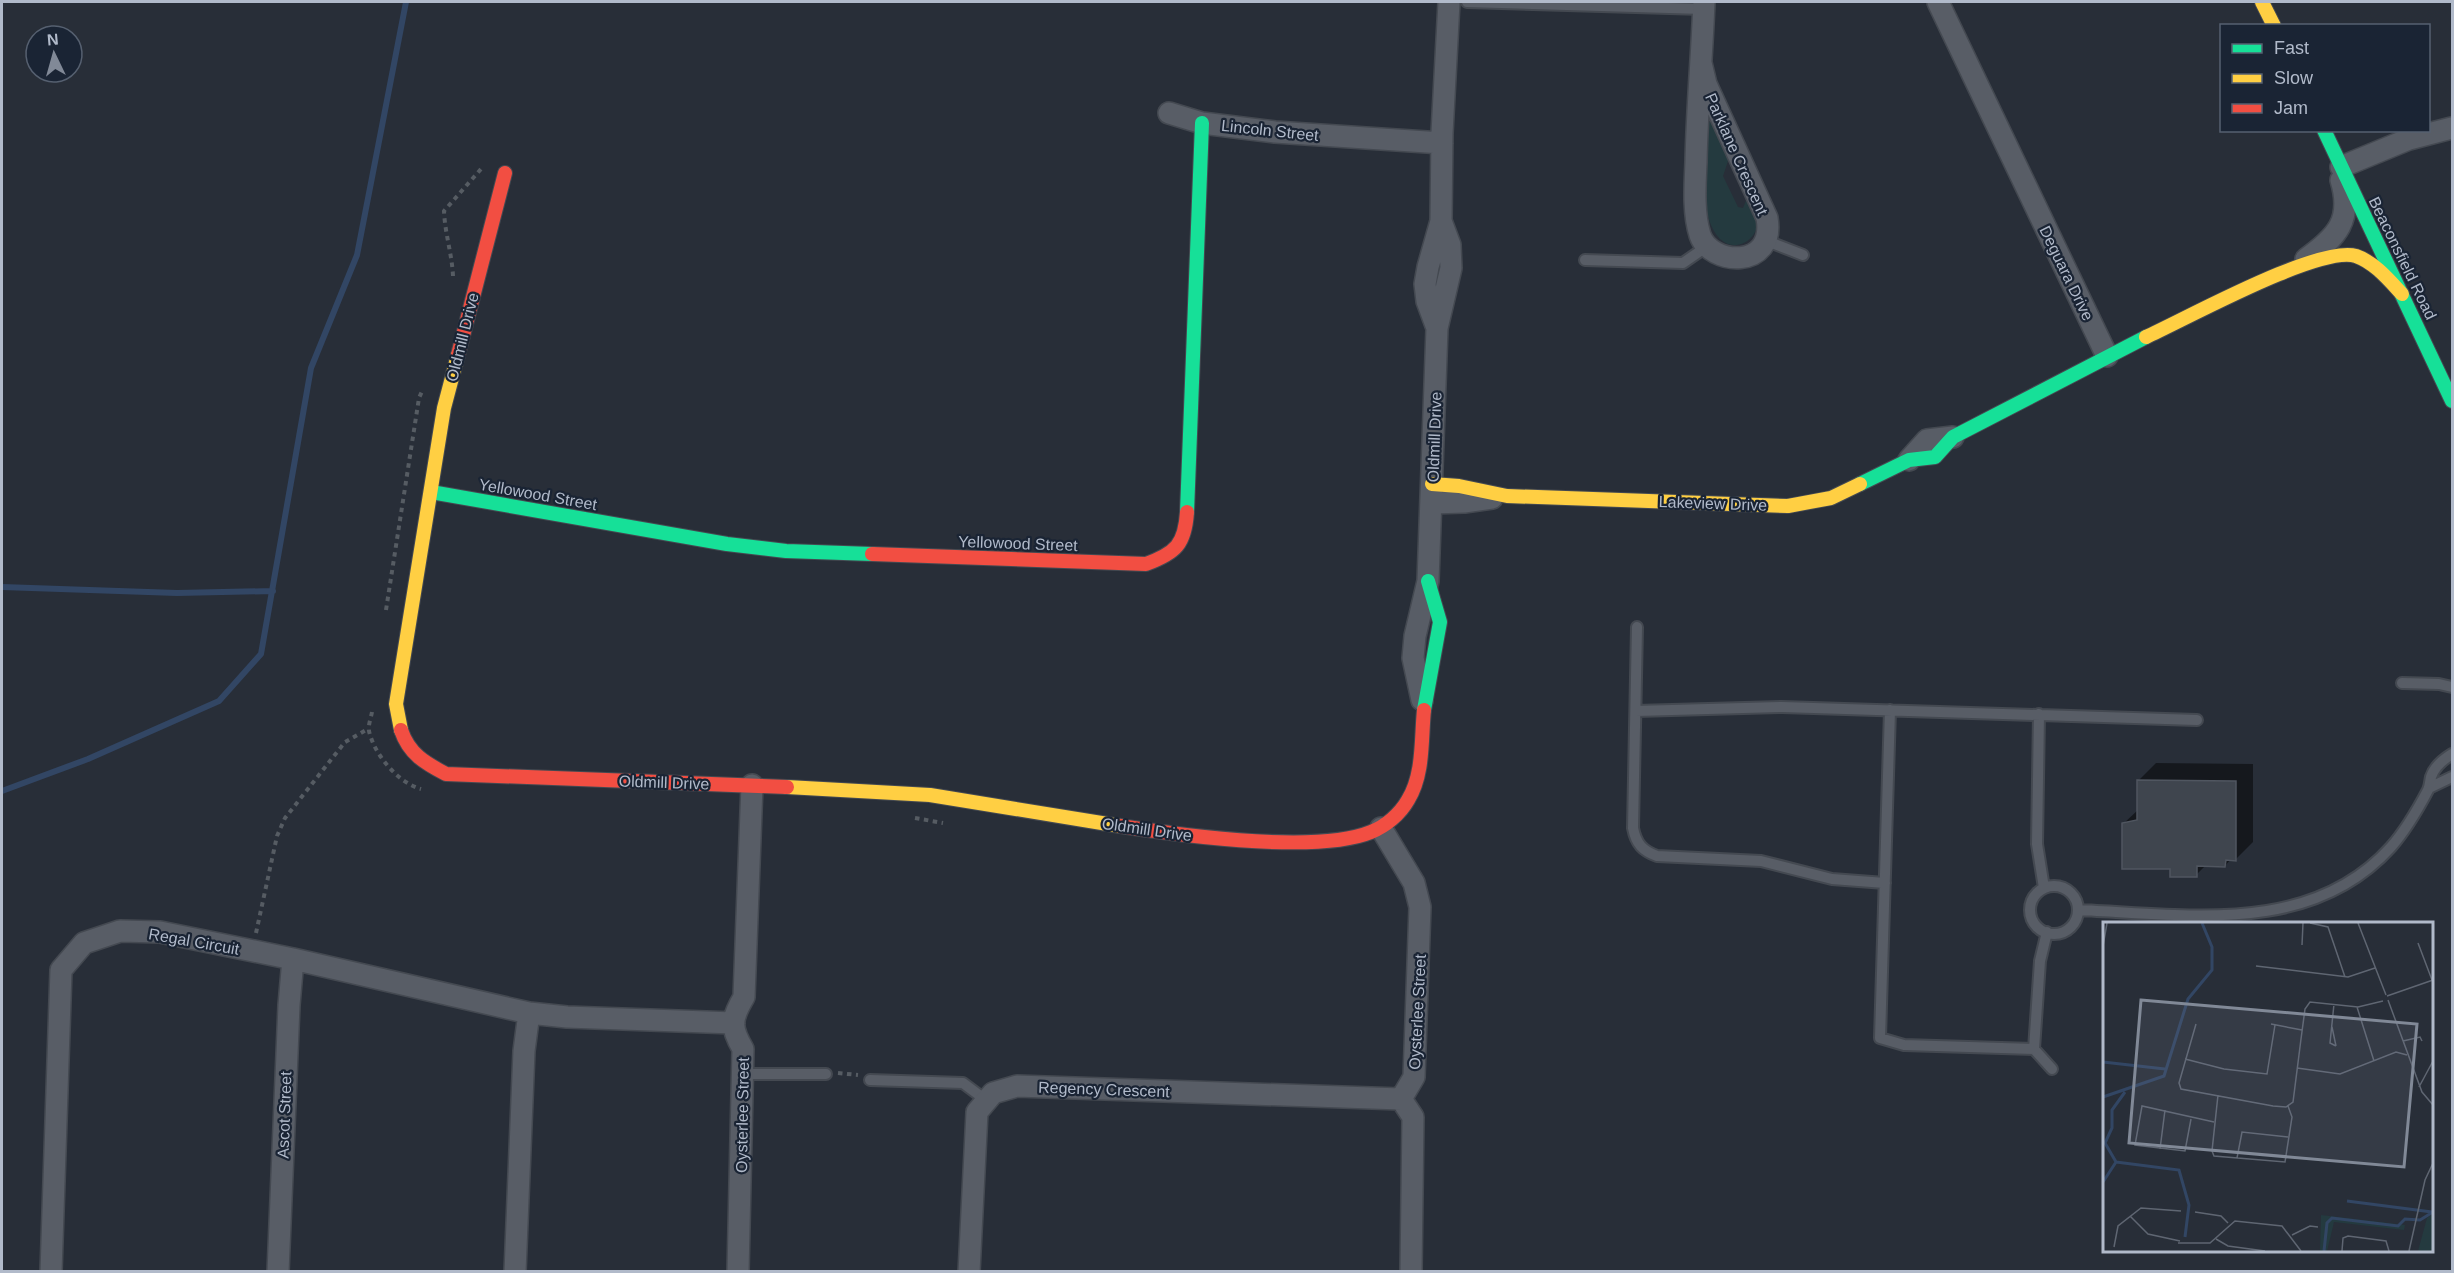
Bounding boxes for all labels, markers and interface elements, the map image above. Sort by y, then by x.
north arrow [24,24,84,84]
legend [2220,24,2430,132]
text: N [46,31,59,49]
text: Fast [2274,38,2309,58]
text: Slow [2274,68,2314,88]
street label: Parklane Crescent [1702,91,1771,218]
text: Jam [2274,98,2308,118]
street label: Lincoln Street [1220,117,1320,144]
street label: Beaconsfield Road [2365,194,2440,322]
street label: Deguara Drive [2036,223,2097,323]
street label: Oldmill Drive [443,291,482,383]
street label: Oldmill Drive [1424,391,1445,483]
street label: Yellowood Street [478,476,599,513]
street label: Lakeview Drive [1658,493,1768,514]
street label: Yellowood Street [958,533,1079,554]
street label: Oldmill Drive [618,772,710,793]
street label: Oldmill Drive [1101,815,1193,844]
inset map [2103,922,2433,1252]
street label: Regal Circuit [147,925,241,958]
street label: Oysterlee Street [1406,953,1429,1070]
street label: Oysterlee Street [733,1057,752,1173]
street label: Ascot Street [274,1071,295,1159]
street label: Regency Crescent [1038,1079,1171,1100]

